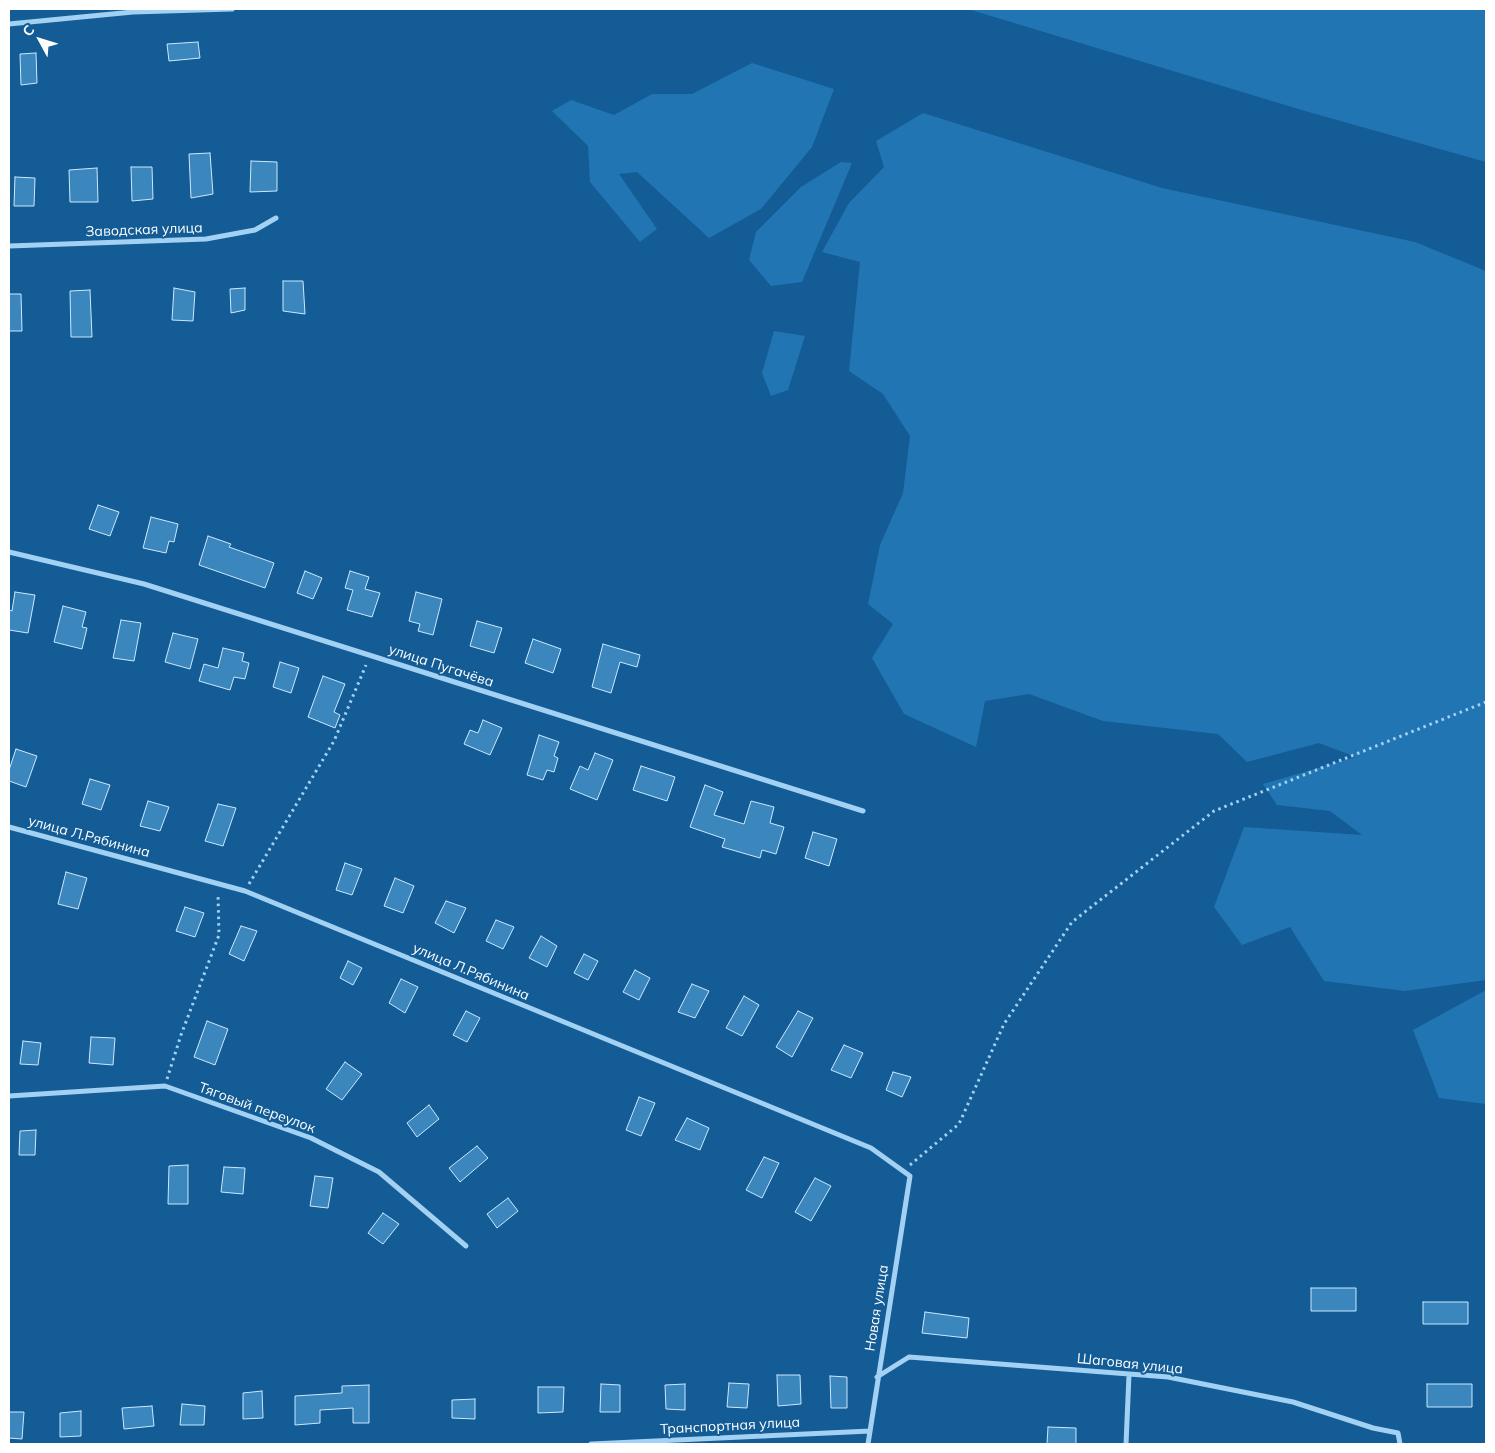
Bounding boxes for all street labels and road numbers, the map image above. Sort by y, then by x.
street label: Заводская улица [85,220,203,240]
street label: улица Пугачёва [386,641,496,691]
street label: улица Л.Рябинина [26,813,152,861]
street label: улица Л.Рябинина [410,940,532,1004]
street label: Тяговый переулок [196,1079,318,1137]
street label: Новая улица [862,1264,892,1352]
street label: Шаговая улица [1076,1350,1184,1378]
street label: Транспортная улица [659,1414,801,1438]

